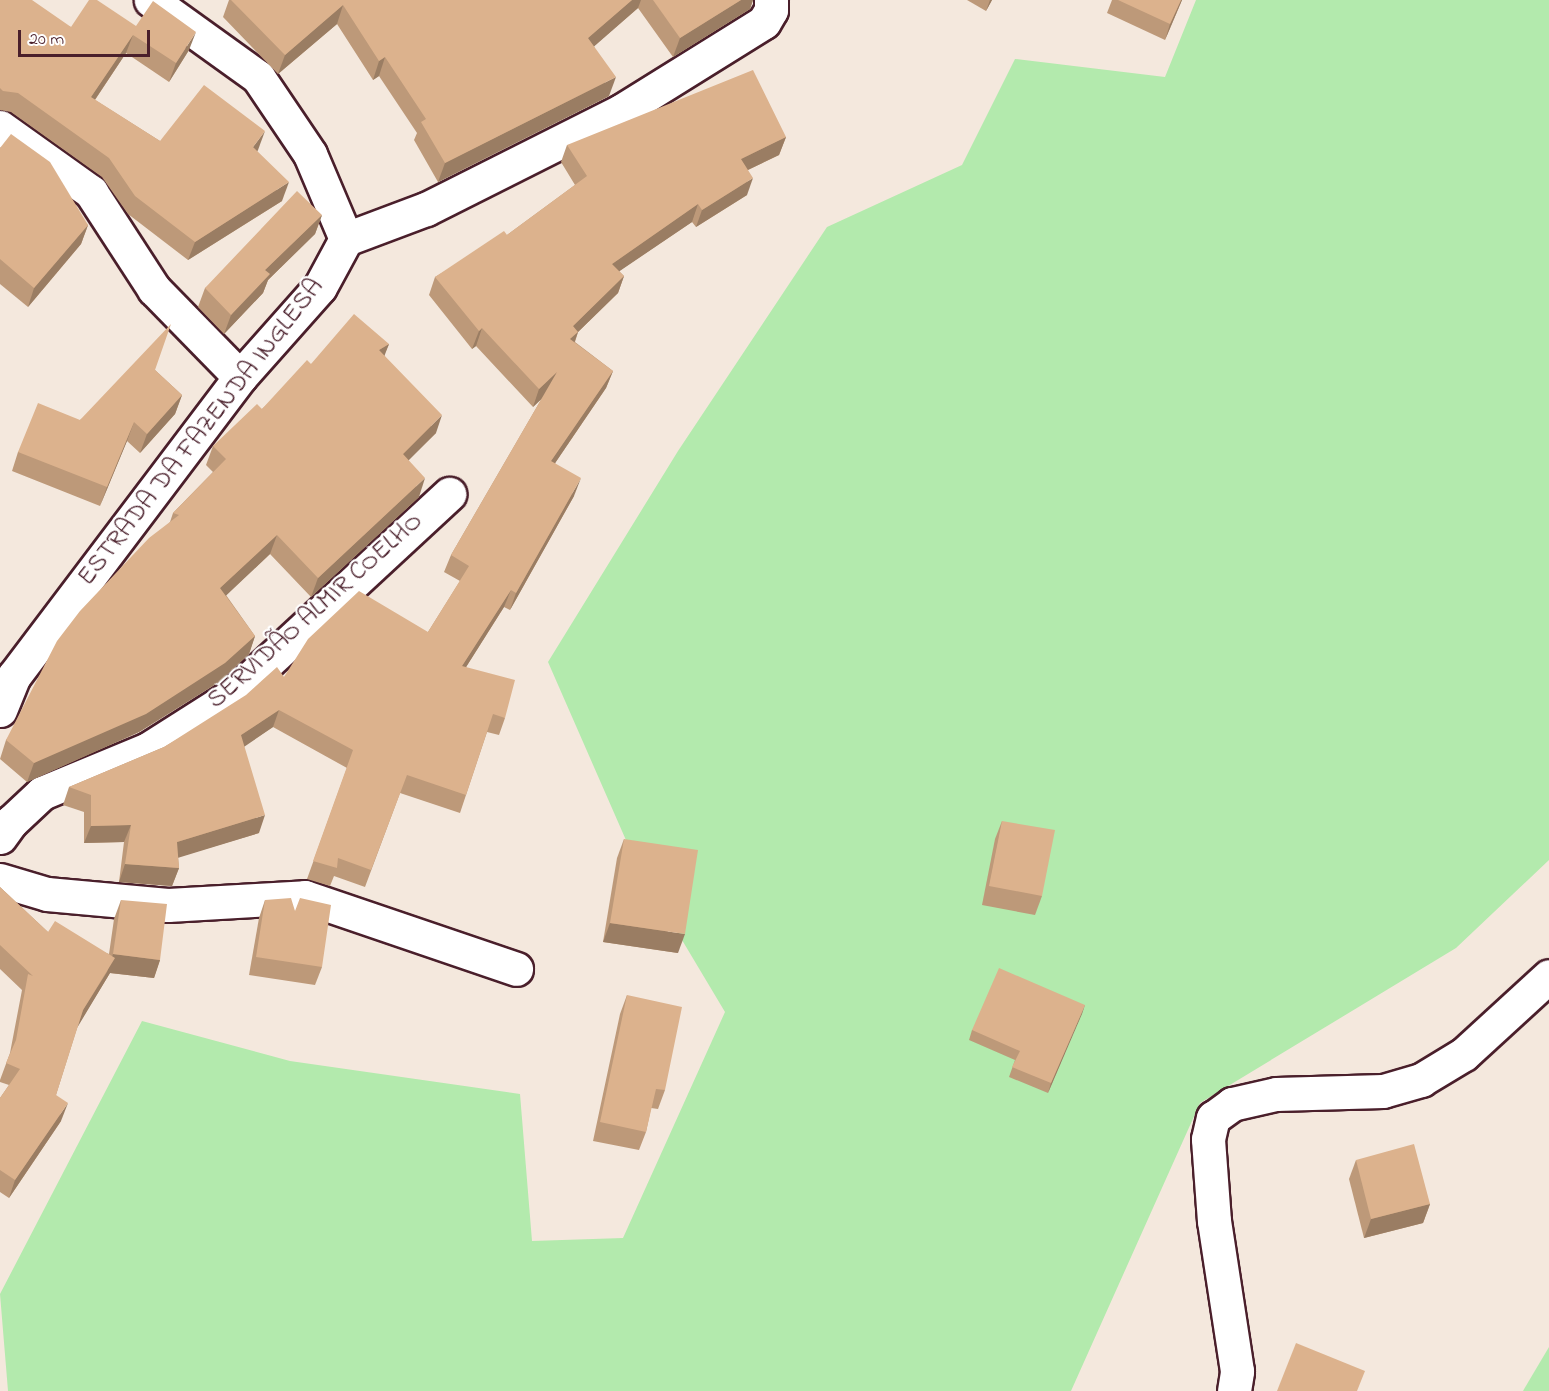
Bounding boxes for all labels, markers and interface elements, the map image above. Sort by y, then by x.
scale bar [21,18,153,56]
text: 20 m [29,27,64,53]
street label: ESTRADA DA FAZENDA INGLESA [72,273,332,593]
street label: SERVIDÃO ALMIR COELHO [202,507,430,717]

